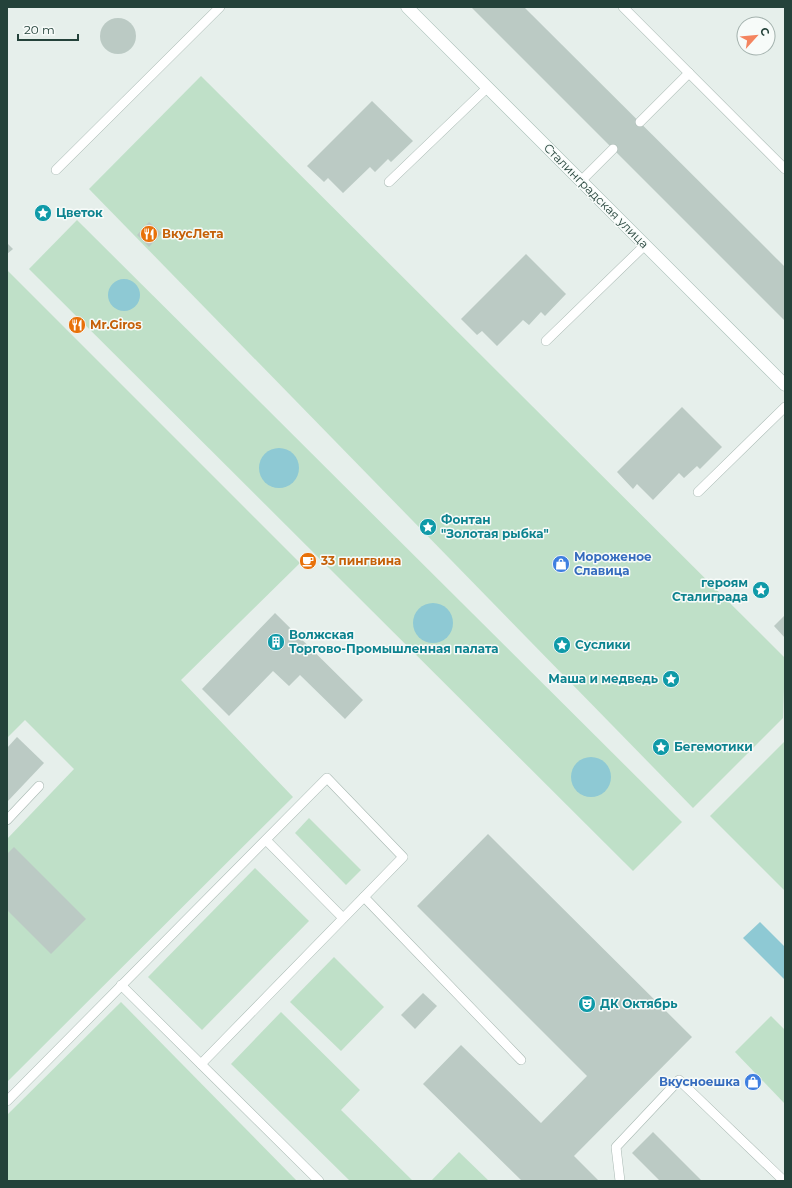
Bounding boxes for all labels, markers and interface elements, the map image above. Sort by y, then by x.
scale bar [18,16,78,42]
north arrow [736,16,776,56]
text: 20 m [24,22,55,37]
text: С [757,25,773,38]
street label: Сталинградская улица [541,140,652,251]
place icon: Цветок [33,203,53,223]
place label: Цветок [56,205,103,220]
restaurant icon: ВкусЛета [139,224,159,244]
place label: ВкусЛета [162,226,223,241]
restaurant icon: Mr.Giros [67,315,87,335]
place label: Mr.Giros [90,317,142,332]
place label: Фонтан "Золотая рыбка" [441,512,549,541]
place icon: Фонтан "Золотая рыбка" [418,517,438,537]
place label: Мороженое Славица [574,549,652,578]
cafe icon: 33 пингвина [298,551,318,571]
place label: 33 пингвина [320,553,401,568]
shop icon: Мороженое Славица [551,554,571,574]
place label: героям Сталиграда [672,575,748,604]
place icon: героям Сталиграда [751,580,771,600]
place label: Волжская Торгово-Промышленная палата [289,627,499,656]
building icon: Волжская Торгово-Промышленная палата [266,632,286,652]
place icon: Суслики [552,635,572,655]
place label: Суслики [575,637,631,652]
place icon: Маша и медведь [661,669,681,689]
place label: Маша и медведь [548,671,658,686]
place icon: Бегемотики [651,737,671,757]
place label: Бегемотики [674,739,753,754]
theatre icon: ДК Октябрь [577,994,597,1014]
place label: ДК Октябрь [600,996,678,1011]
shop icon: Вкусноешка [743,1072,763,1092]
place label: Вкусноешка [659,1074,740,1089]

